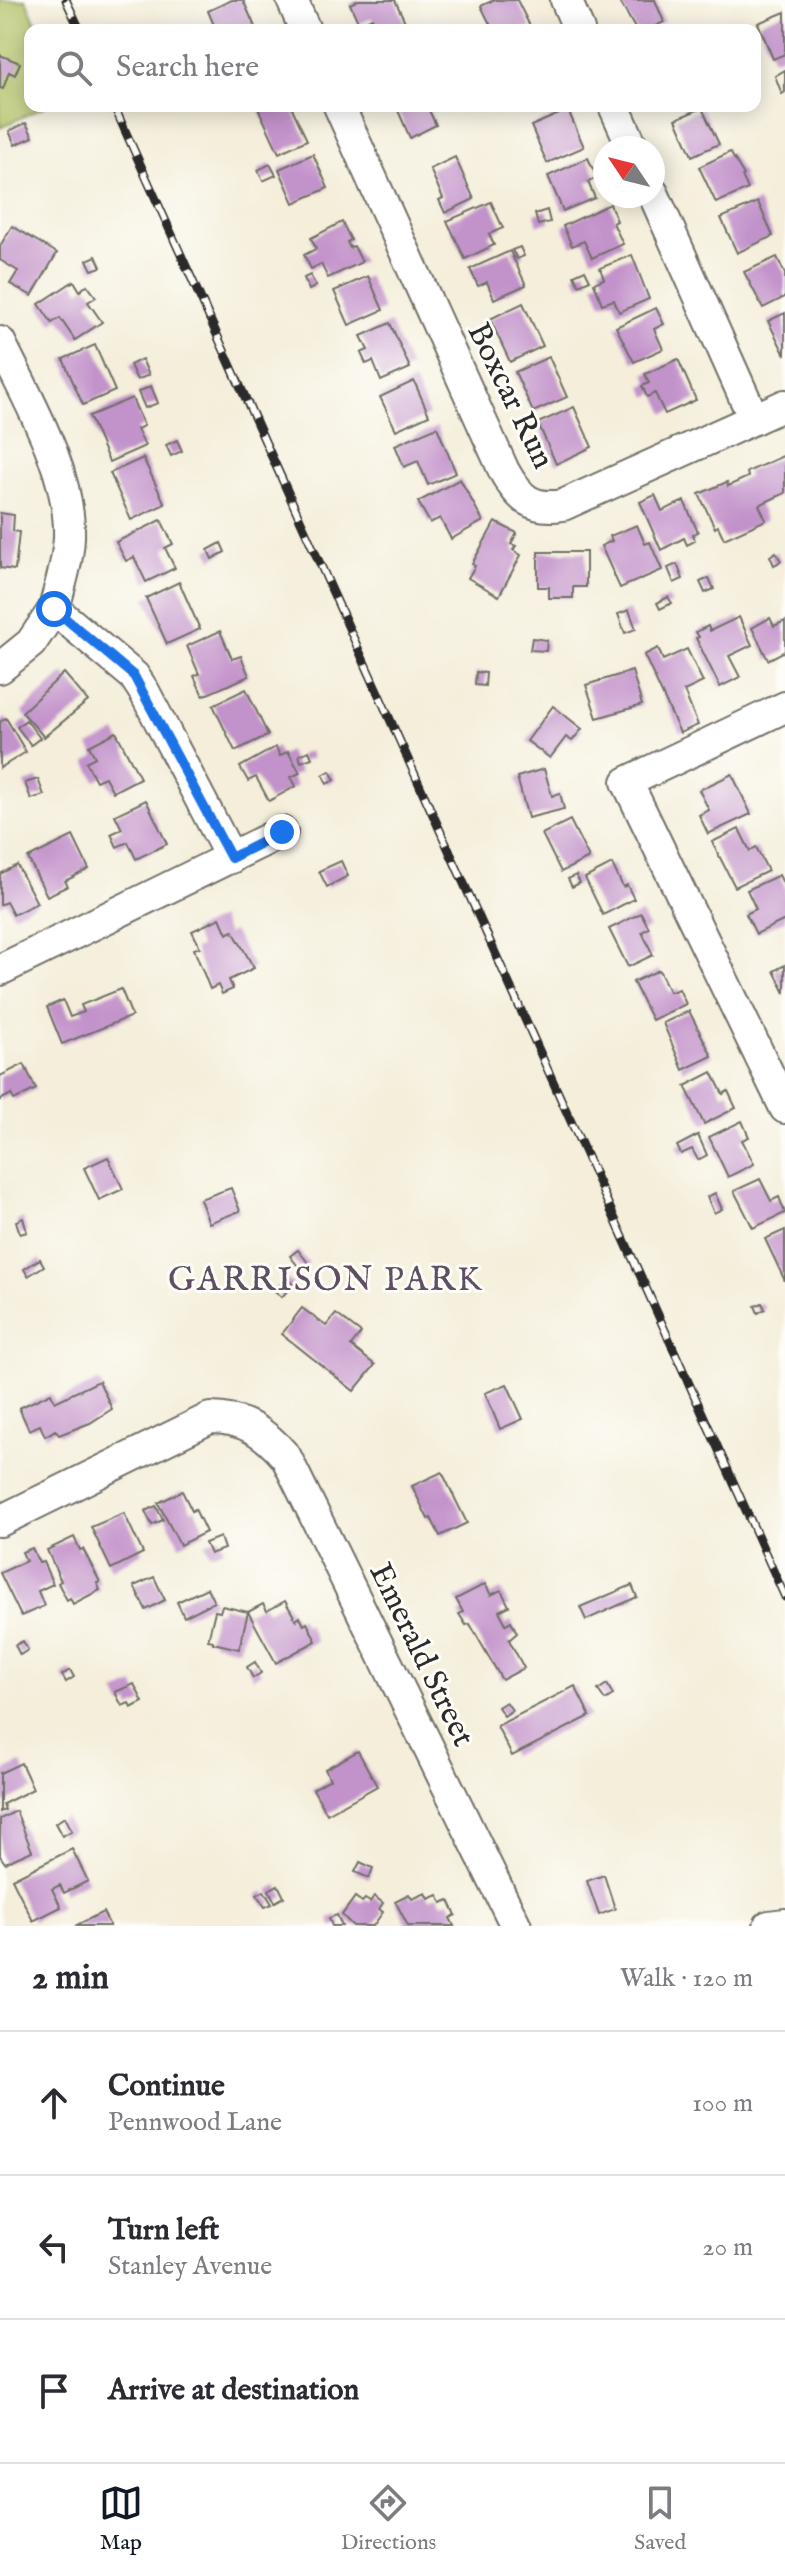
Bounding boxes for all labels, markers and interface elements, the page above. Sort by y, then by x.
search box [24,24,761,112]
icon: search [52,46,96,90]
text: Search here [116,49,259,87]
north arrow [593,136,665,208]
street label: Boxcar Run [457,316,563,476]
route start [36,591,72,627]
route end [264,814,300,850]
district label: GARRISON PARK [168,1259,484,1302]
street label: Emerald Street [359,1557,483,1754]
text: 2 min [32,1957,109,2000]
text: Walk · 120 m [620,1962,753,1995]
text: Continue [108,2068,225,2106]
icon: ahead [32,2081,76,2125]
text: 100 m [692,2087,753,2120]
text: Pennwood Lane [108,2106,282,2139]
text: Turn left [108,2212,219,2250]
icon: left [32,2225,76,2269]
text: 20 m [702,2231,753,2264]
text: Stanley Avenue [108,2250,272,2283]
icon: arrive [32,2369,76,2413]
text: Arrive at destination [108,2372,359,2410]
tab: Map [99,2481,143,2557]
tab: Directions [341,2481,436,2557]
tab: Saved [634,2481,686,2557]

